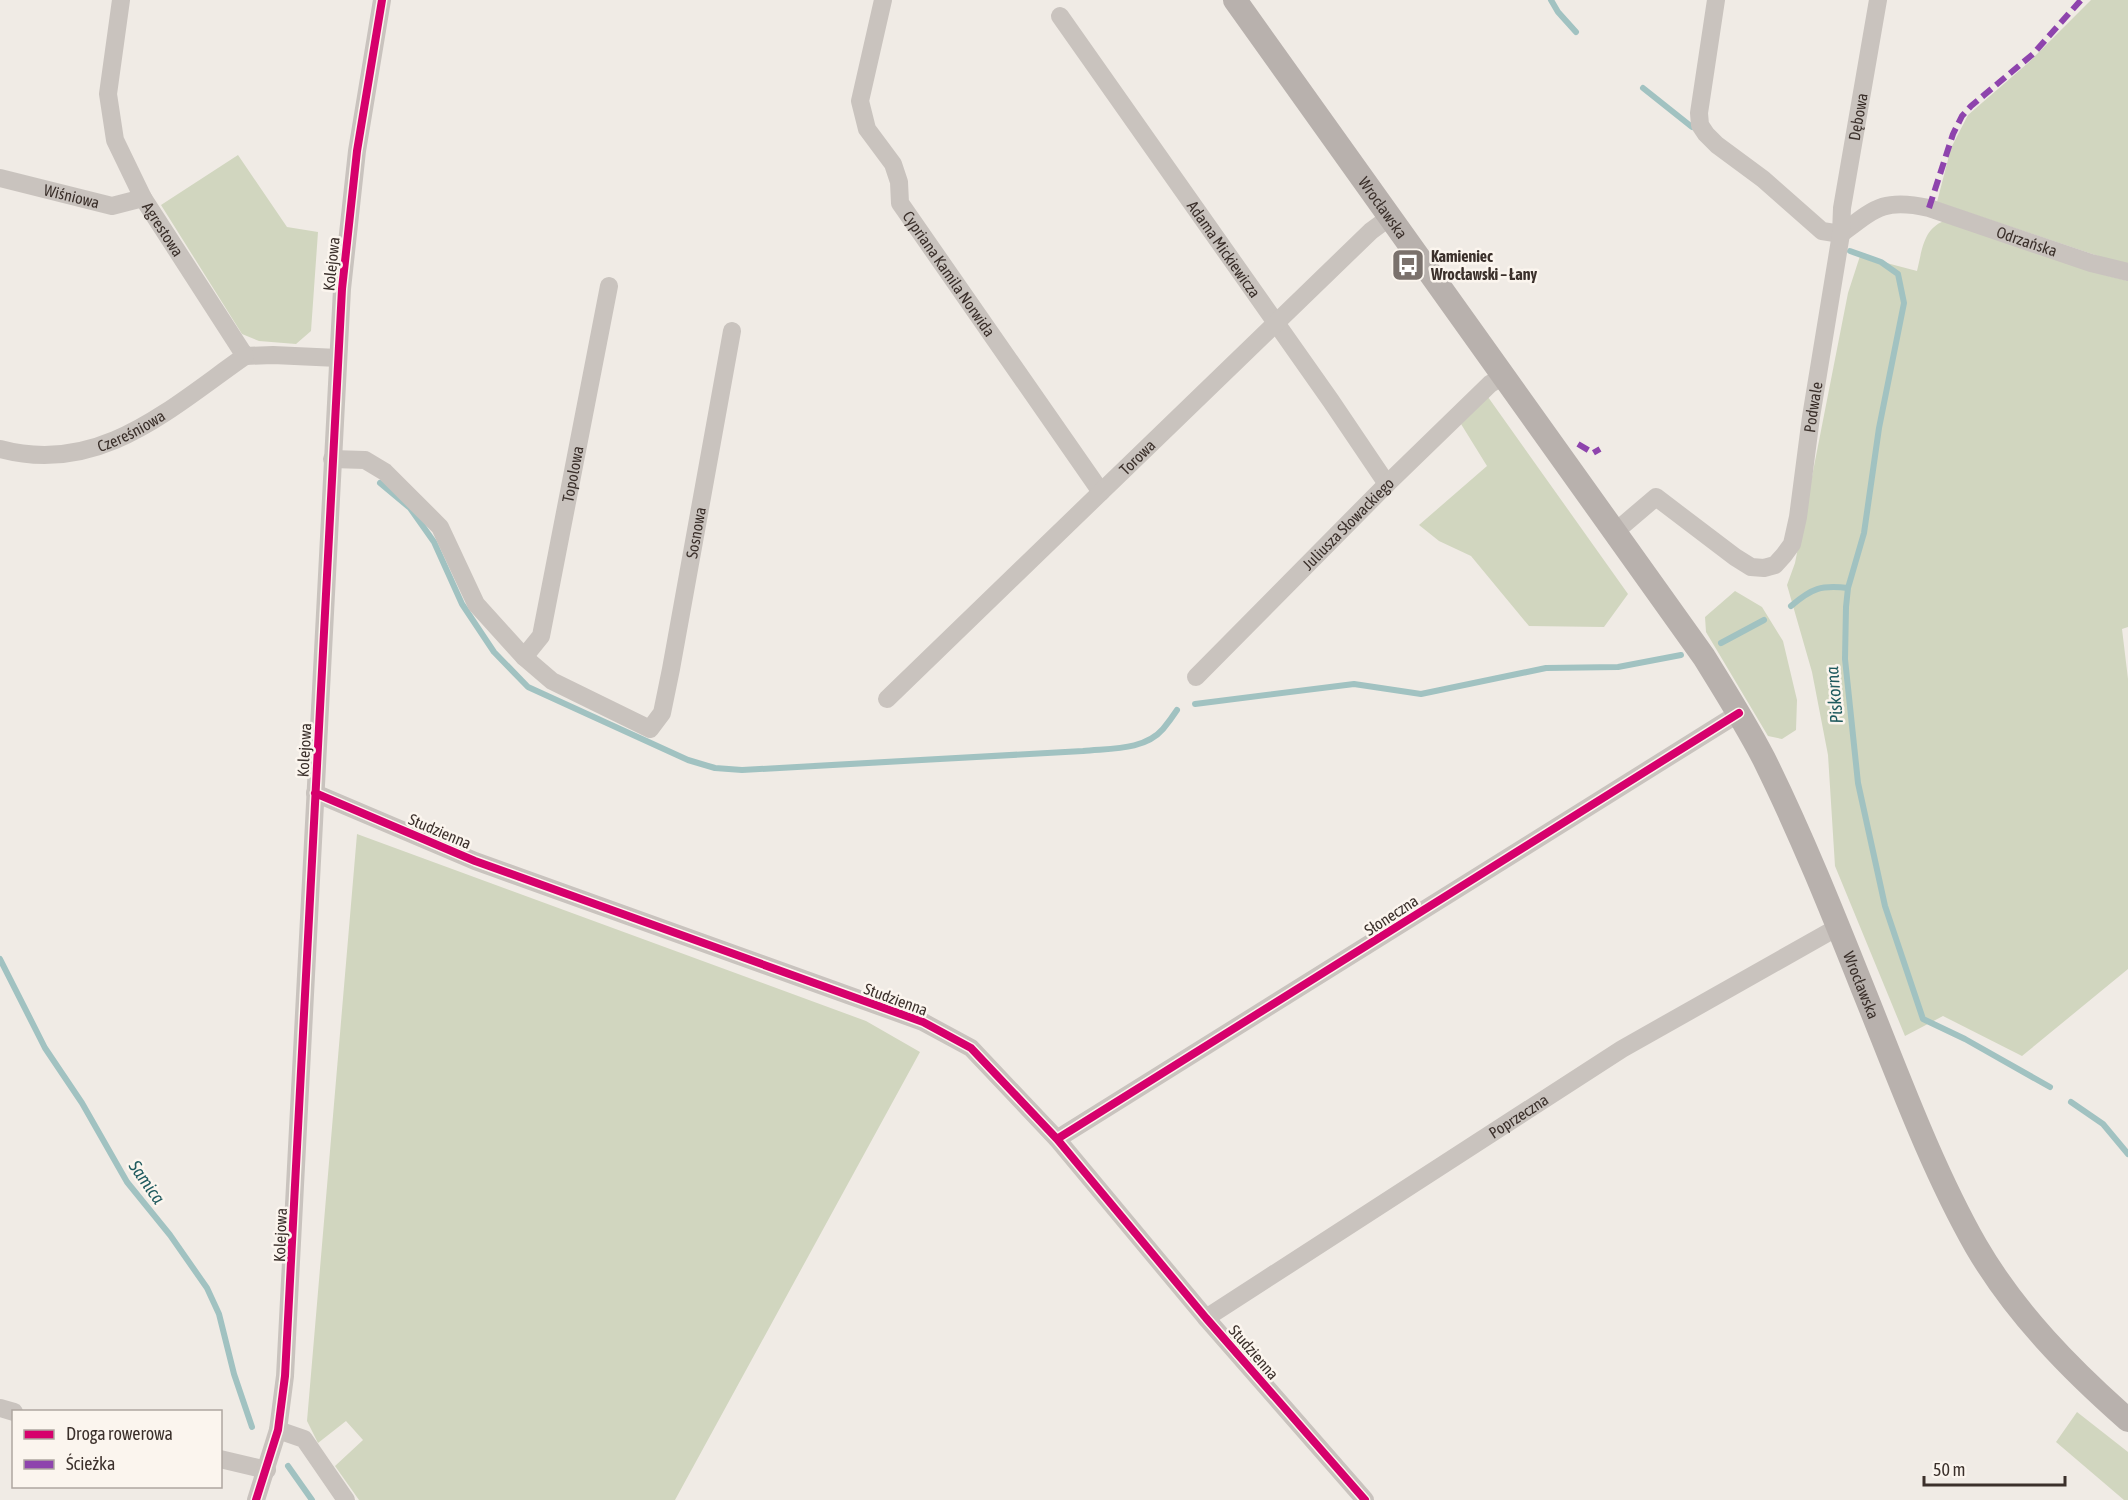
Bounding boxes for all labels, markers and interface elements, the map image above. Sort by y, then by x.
street label: Dębowa [1845,92,1871,142]
street label: Wrocławska [1355,173,1411,242]
street label: Wiśniowa [42,180,101,212]
street label: Adama Mickiewicza [1184,197,1264,301]
street label: Agrestowa [139,199,187,260]
street label: Cypriana Kamila Norwida [899,207,999,340]
street label: Odrzańska [1994,223,2060,260]
street label: Kolejowa [319,236,344,292]
bus stop icon: Kamieniec Wrocławski – Łany [1390,247,1426,283]
place label: Kamieniec Wrocławski – Łany [1430,247,1537,283]
street label: Podwale [1800,380,1826,434]
street label: Czereśniowa [95,406,168,455]
street label: Torowa [1116,436,1159,478]
street label: Topolowa [558,444,587,504]
street label: Juliusza Słowackiego [1299,474,1397,573]
street label: Sosnowa [682,506,709,560]
water label: Piskorna [1821,665,1847,725]
street label: Kolejowa [294,722,315,778]
street label: Studzienna [406,810,474,852]
street label: Słoneczna [1361,891,1421,939]
street label: Wrocławska [1840,949,1883,1021]
street label: Studzienna [862,979,930,1019]
street label: Poprzeczna [1485,1090,1552,1142]
water label: Samica [124,1155,170,1208]
street label: Kolejowa [270,1208,291,1262]
street label: Studzienna [1225,1321,1283,1383]
legend [12,1410,222,1488]
text: Droga rowerowa [66,1423,173,1444]
scale bar [1924,1449,2065,1487]
text: Ścieżka [66,1453,115,1474]
text: 50 m [1933,1459,1965,1480]

